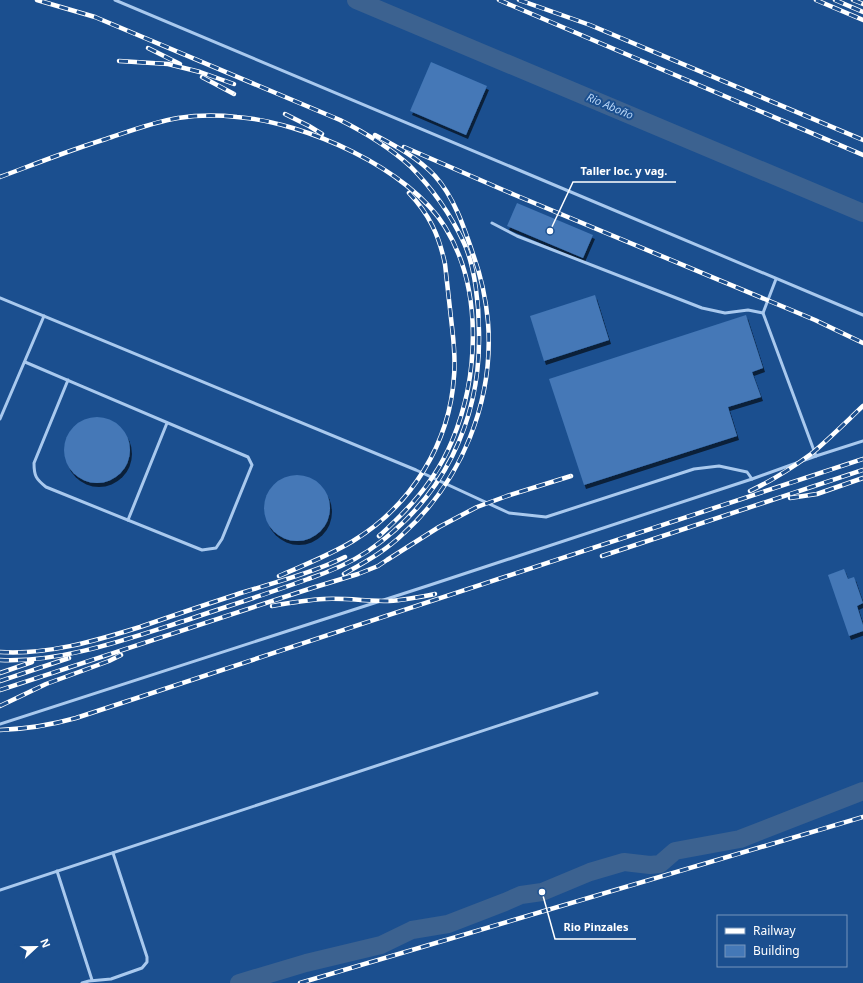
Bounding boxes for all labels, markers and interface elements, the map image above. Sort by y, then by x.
water label: Rio Aboño [584,89,636,122]
callout: Taller loc. y vag. [573,159,676,182]
text: Taller loc. y vag. [581,163,667,178]
legend [717,915,847,967]
callout: Rio Pinzales [555,916,636,939]
text: Rio Pinzales [564,919,629,934]
text: Railway [753,922,797,939]
north arrow [16,927,56,967]
text: N [37,936,54,950]
text: Building [753,942,800,959]

